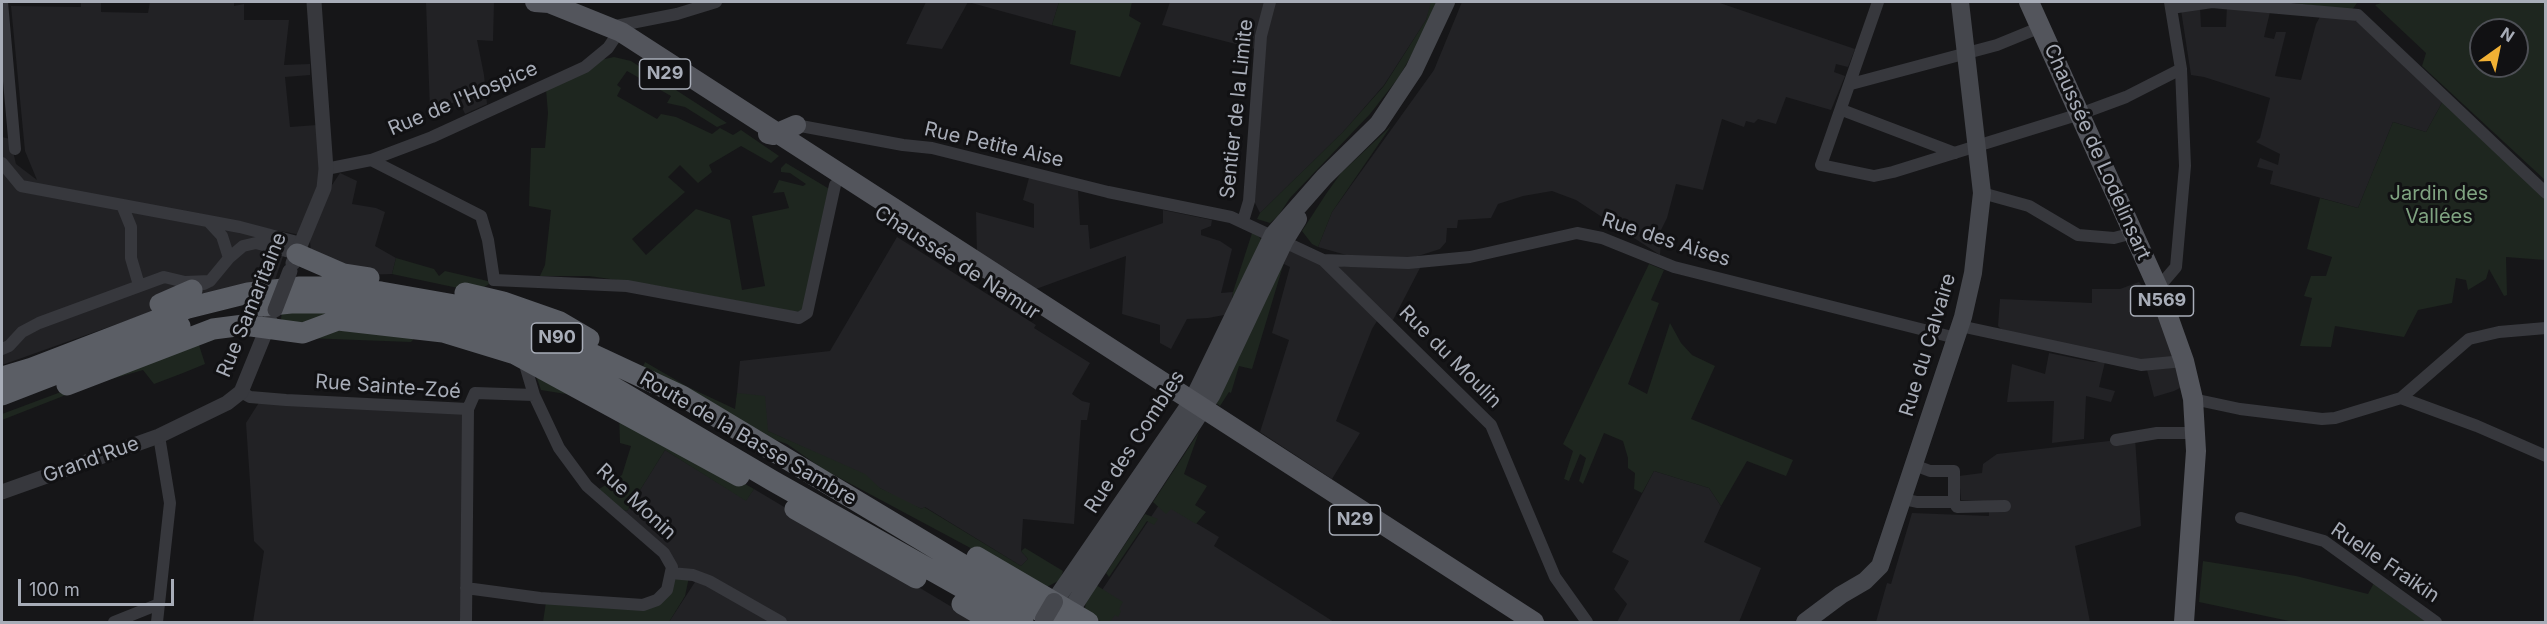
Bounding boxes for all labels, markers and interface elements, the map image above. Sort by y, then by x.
street label: Sentier de la Limite [1216,18,1258,200]
north arrow [2469,18,2529,78]
text: N [2497,23,2518,46]
street label: Chaussée de Lodelinsart [2038,40,2156,264]
street label: Rue de l'Hospice [385,57,541,141]
road number: N29 [640,59,690,89]
street label: Rue Petite Aise [922,117,1066,173]
park label: Jardin des Vallées [2390,182,2488,229]
street label: Chaussée de Namur [870,201,1044,325]
street label: Rue des Aises [1599,208,1733,272]
street label: Rue Samaritaine [212,229,292,381]
street label: Rue du Calvaire [1895,270,1961,420]
road number: N569 [2130,286,2194,316]
street label: Rue du Moulin [1394,301,1506,413]
road number: N90 [532,323,582,353]
street label: Rue des Combles [1080,366,1190,518]
street label: Route de la Basse Sambre [635,367,861,511]
street label: Rue Sainte-Zoé [314,370,462,404]
street label: Grand'Rue [40,432,142,488]
street label: Rue Monin [591,459,681,545]
road number: N29 [1330,505,1380,535]
street label: Ruelle Fraikin [2326,518,2444,608]
scale bar [21,567,177,605]
text: 100 m [29,579,80,600]

